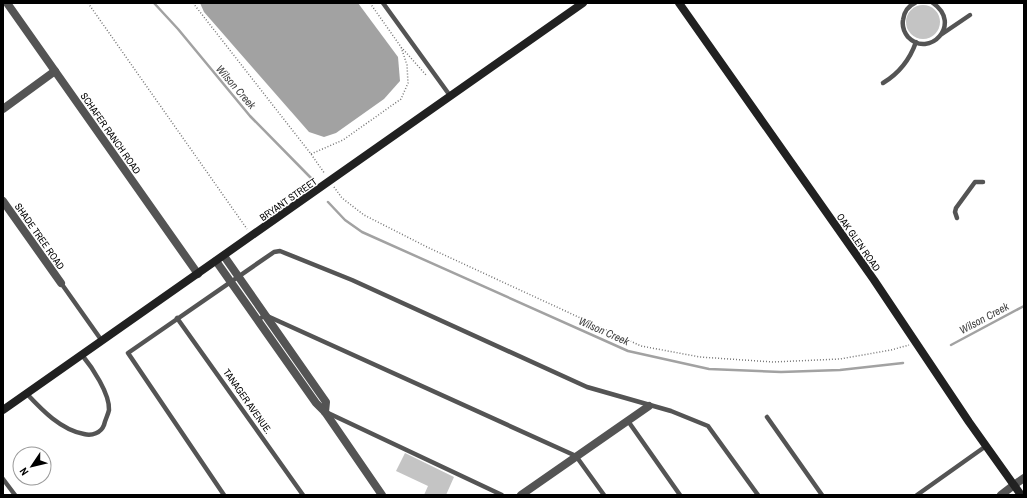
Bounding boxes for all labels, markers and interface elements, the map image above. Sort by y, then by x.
water label: Wilson Creek [213,62,259,112]
street label: SCHAFER RANCH ROAD [78,90,144,177]
street label: BRYANT STREET [257,175,319,224]
street label: SHADE TREE ROAD [12,201,67,272]
street label: OAK GLEN ROAD [834,211,883,274]
water label: Wilson Creek [957,299,1012,337]
water label: Wilson Creek [577,314,632,349]
street label: TANAGER AVENUE. [220,366,275,436]
north arrow [12,446,52,486]
text: N [16,465,31,478]

